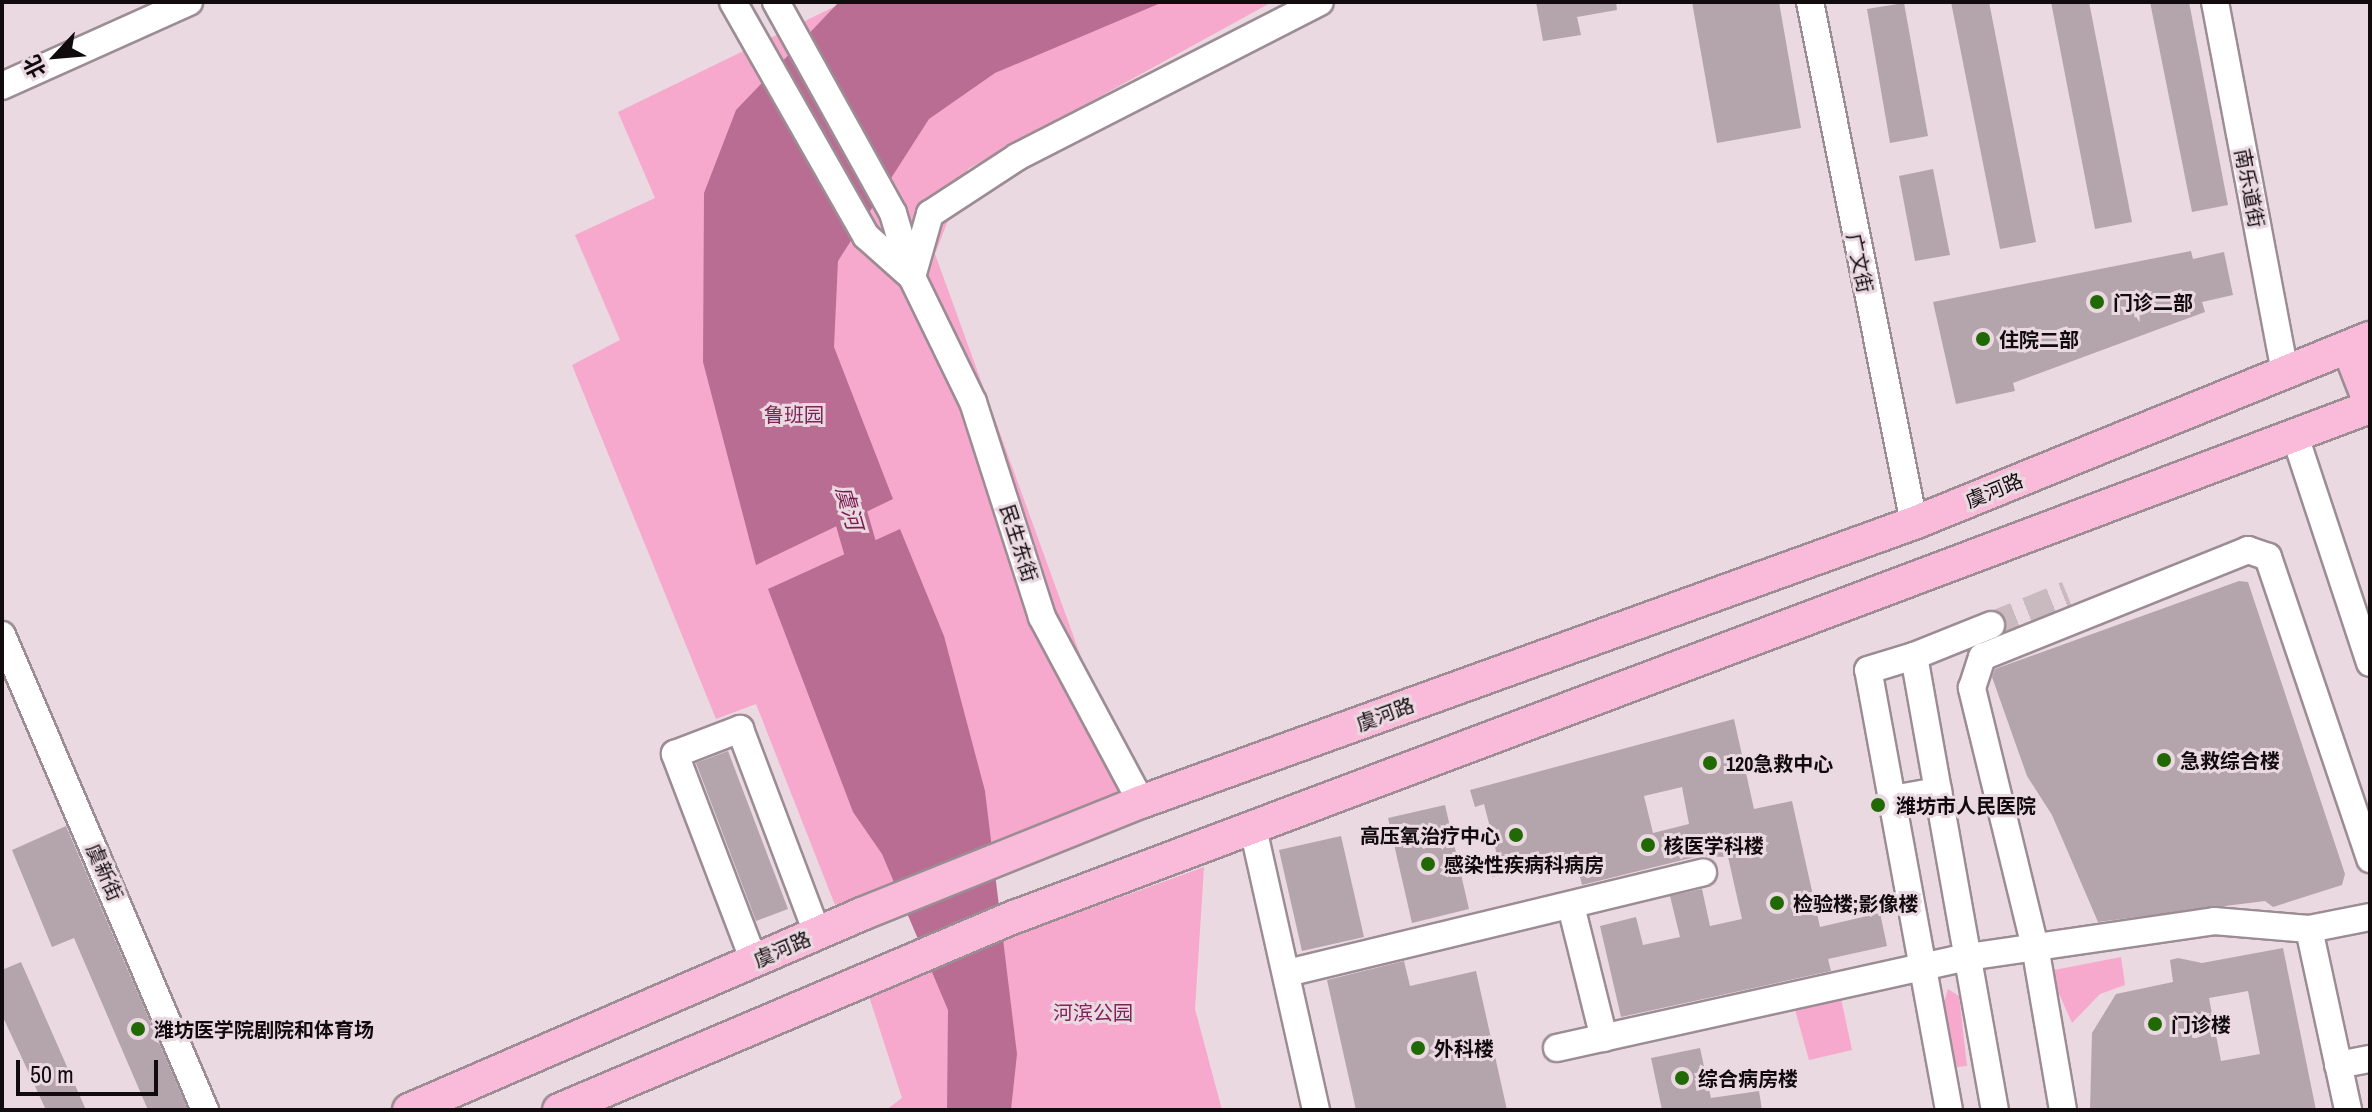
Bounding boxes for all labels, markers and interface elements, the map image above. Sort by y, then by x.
north arrow [16,16,96,96]
text: 北 [16,50,53,83]
street label: 南乐道街 [2231,146,2269,230]
street label: 广文街 [1842,231,1878,295]
place label: 门诊二部 [2113,290,2193,314]
marker: 门诊二部 [2088,293,2106,311]
place label: 住院二部 [1999,327,2079,351]
marker: 住院二部 [1974,330,1992,348]
park label: 鲁班园 [764,402,824,426]
street label: 虞河路 [1962,468,2026,512]
water label: 虞河 [830,483,868,533]
street label: 民生东街 [995,501,1043,585]
street label: 虞河路 [1353,692,1417,736]
place label: 急救综合楼 [2180,748,2280,772]
place label: 120急救中心 [1726,751,1833,775]
marker: 急救综合楼 [2155,751,2173,769]
marker: 120急救中心 [1701,754,1719,772]
place label: 潍坊市人民医院 [1896,793,2036,817]
marker: 潍坊市人民医院 [1867,794,1889,816]
place label: 高压氧治疗中心 [1360,823,1500,847]
marker: 高压氧治疗中心 [1507,826,1525,844]
place label: 核医学科楼 [1664,833,1764,857]
marker: 核医学科楼 [1639,836,1657,854]
street label: 虞新街 [82,840,128,904]
place label: 感染性疾病科病房 [1444,852,1604,876]
marker: 感染性疾病科病房 [1419,855,1437,873]
place label: 检验楼;影像楼 [1793,891,1918,915]
marker: 检验楼;影像楼 [1768,894,1786,912]
street label: 虞河路 [750,926,814,972]
park label: 河滨公园 [1053,1000,1133,1024]
place label: 门诊楼 [2171,1012,2231,1036]
marker: 门诊楼 [2146,1015,2164,1033]
place label: 潍坊医学院剧院和体育场 [154,1017,374,1041]
marker: 潍坊医学院剧院和体育场 [129,1020,147,1038]
place label: 外科楼 [1434,1036,1494,1060]
marker: 外科楼 [1409,1039,1427,1057]
scale bar [20,1044,162,1094]
text: 50 m [30,1058,74,1090]
place label: 综合病房楼 [1698,1066,1798,1090]
marker: 综合病房楼 [1673,1069,1691,1087]

